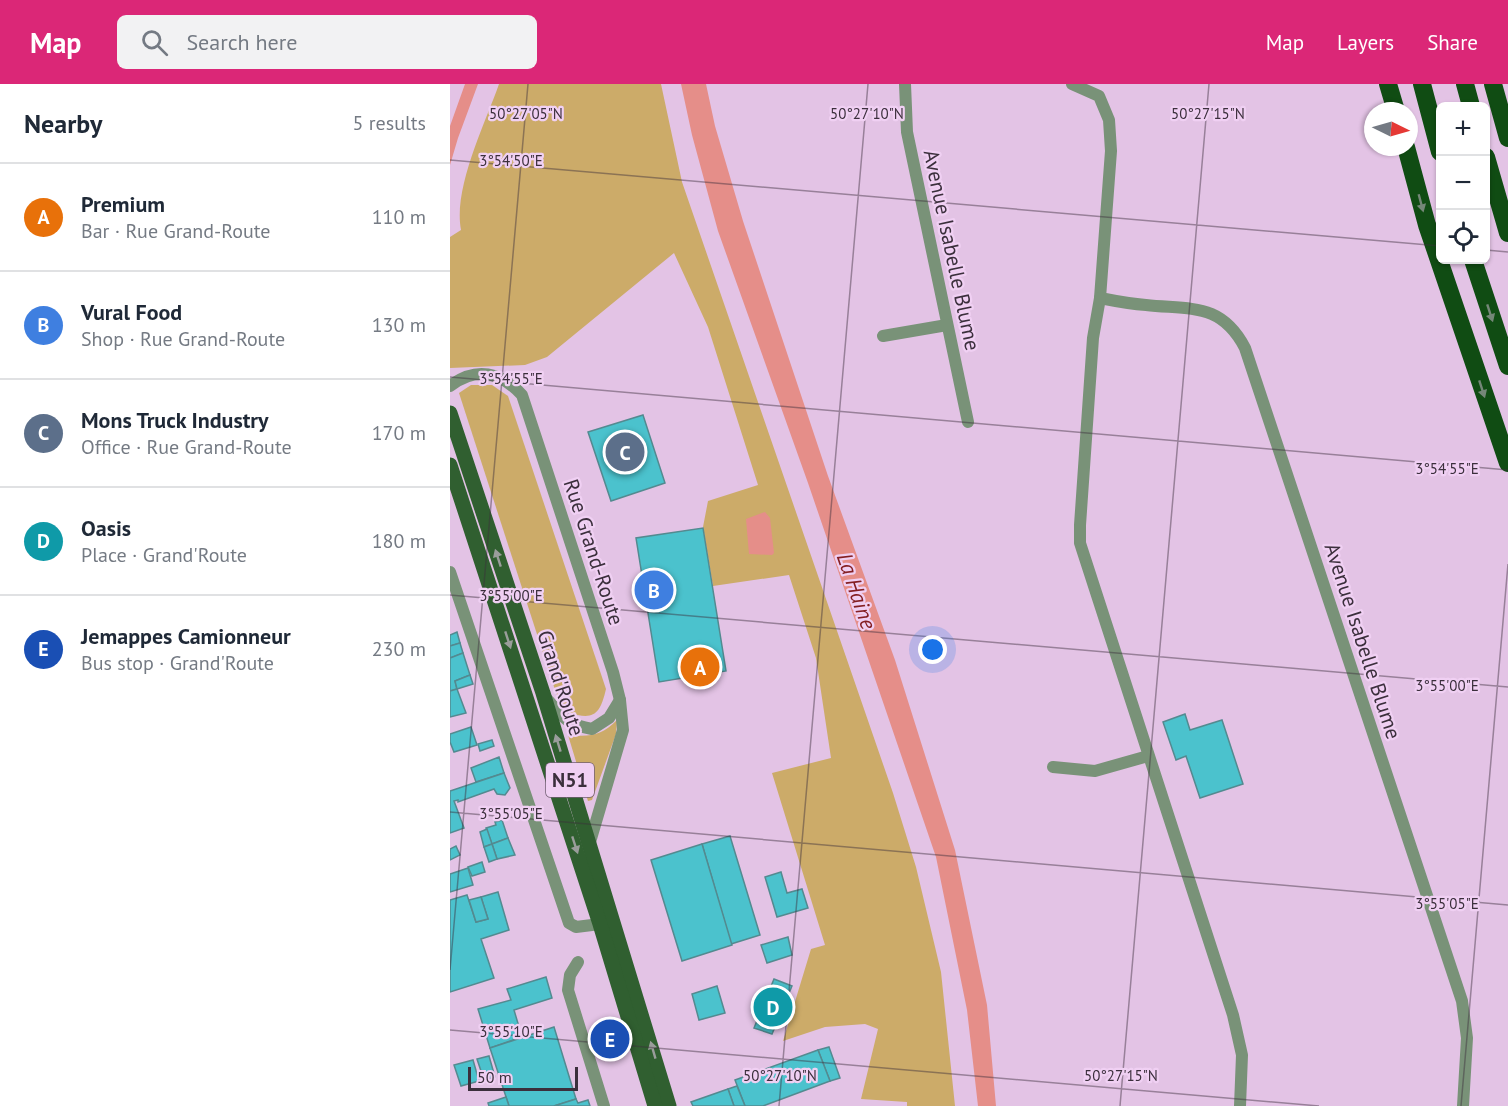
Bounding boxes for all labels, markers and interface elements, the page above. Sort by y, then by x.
search box [117,15,537,69]
text: Map [30,24,81,61]
icon: search [138,26,171,59]
text: Search here [186,28,297,56]
text: Map [1266,29,1304,56]
text: Layers [1337,29,1394,56]
text: Share [1427,29,1478,56]
north arrow [1364,102,1418,156]
map controls [1436,102,1490,264]
button: + [1436,102,1490,156]
text: 50°27'05"N [489,104,563,123]
text: 50°27'10"N [830,104,904,123]
text: 50°27'15"N [1171,104,1245,123]
text: Nearby [24,107,102,140]
text: 5 results [353,110,426,136]
street label: Avenue Isabelle Blume [918,147,986,353]
text: 3°54'50"E [479,151,543,170]
button: − [1436,156,1490,210]
text: Premium [81,190,165,218]
one-way arrow [1417,194,1427,213]
text: A [37,204,50,230]
text: 110 m [372,204,426,230]
button: locate [1436,210,1490,264]
text: Bar · Rue Grand-Route [81,218,270,244]
text: Vural Food [81,298,182,326]
one-way arrow [1486,304,1496,322]
text: B [38,312,49,338]
text: 130 m [372,312,426,338]
text: Shop · Rue Grand-Route [81,326,285,352]
text: 3°54'55"E [479,369,543,388]
one-way arrow [1478,380,1487,398]
text: Mons Truck Industry [81,406,269,434]
text: C [38,420,49,446]
text: 170 m [372,420,426,446]
pin: C [606,430,645,475]
text: Office · Rue Grand-Route [81,434,292,460]
text: 3°54'55"E [1415,459,1479,478]
street label: Rue Grand-Route [558,475,630,629]
text: Oasis [81,514,131,542]
text: D [37,528,50,554]
text: 180 m [372,528,426,554]
street label: Avenue Isabelle Blume [1319,540,1407,742]
text: Place · Grand'Route [81,542,247,568]
one-way arrow [492,549,502,567]
water label: La Haine [831,549,883,634]
pin: B [634,568,674,612]
text: 3°55'00"E [479,586,543,605]
text: Jemappes Camionneur [81,622,291,650]
street label: Grand'Route [531,627,591,739]
one-way arrow [504,631,513,649]
your location [918,635,947,664]
text: E [38,636,49,662]
text: 230 m [372,636,426,662]
pin: A [680,644,720,690]
text: Bus stop · Grand'Route [81,650,274,676]
text: 3°55'00"E [1415,676,1479,695]
one-way arrow [553,734,562,752]
road number: N51 [546,763,594,797]
text: 3°55'05"E [479,804,543,823]
one-way arrow [571,836,580,854]
text: 3°55'05"E [1415,894,1479,913]
pin: D [754,984,792,1030]
pin: E [590,1016,630,1062]
text: 3°55'10"E [479,1022,543,1041]
one-way arrow [648,1041,657,1059]
scale bar [468,1064,578,1092]
text: 50°27'10"N [743,1066,817,1085]
text: 50°27'15"N [1084,1066,1158,1085]
text: 50 m [477,1067,512,1087]

